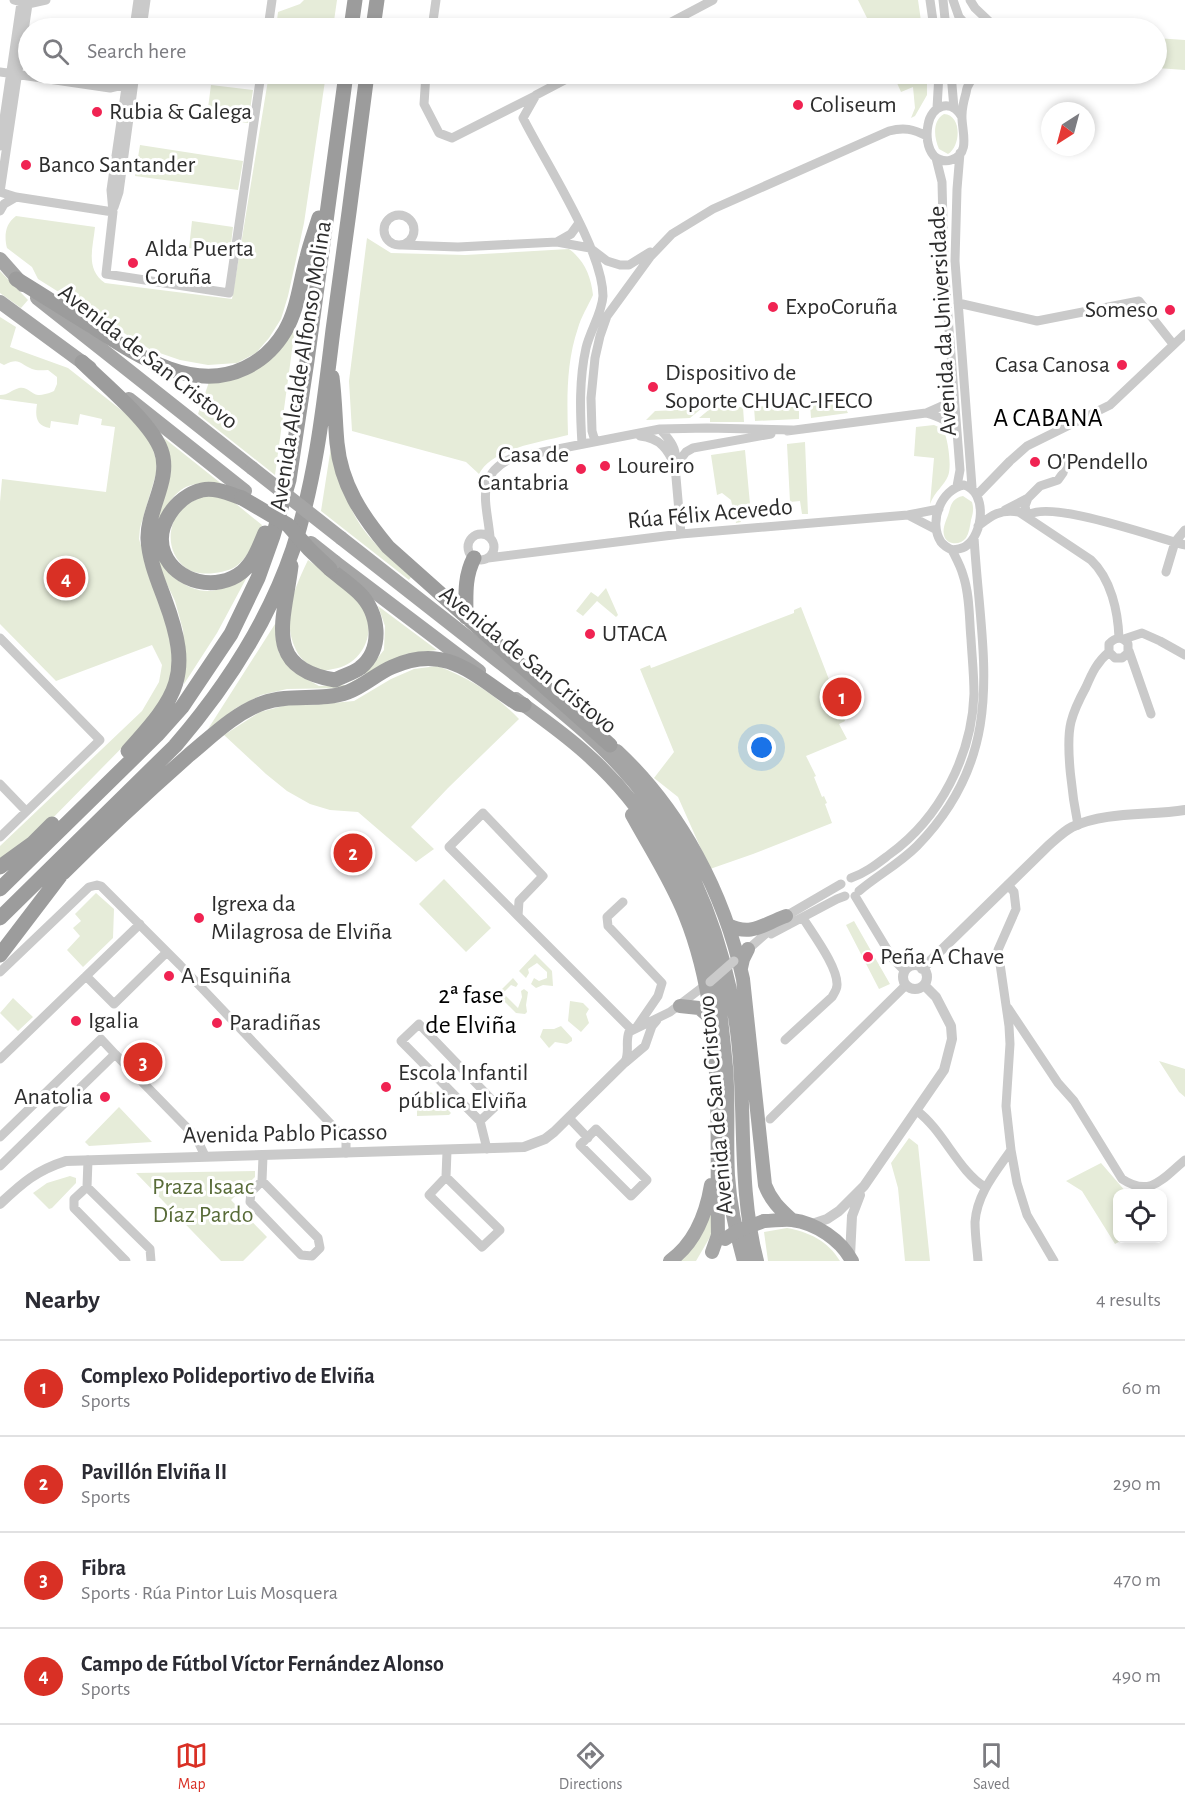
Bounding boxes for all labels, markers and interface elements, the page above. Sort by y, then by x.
search box [18,18,1167,84]
icon: search [39,35,72,68]
text: Search here [87,40,186,62]
place label: Coliseum [810,93,897,117]
marker: Coliseum [791,98,805,112]
place label: Rubia & Galega [109,100,252,124]
north arrow [1041,102,1095,156]
marker: Rubia & Galega [90,105,104,119]
place label: Banco Santander [38,153,196,177]
marker: Banco Santander [19,158,33,172]
street label: Avenida da Universidade [925,205,961,437]
street label: Avenida Alcalde Alfonso Molina [266,219,336,513]
place label: Alda Puerta Coruña [145,237,254,289]
marker: Alda Puerta Coruña [126,256,140,270]
street label: Avenida de San Cristovo [54,280,242,434]
place label: ExpoCoruña [785,295,898,319]
place label: Someso [1085,298,1158,322]
marker: ExpoCoruña [766,300,780,314]
marker: Someso [1163,303,1177,317]
place label: Casa Canosa [995,353,1110,377]
marker: Casa Canosa [1115,358,1129,372]
place label: Dispositivo de Soporte CHUAC-IFECO [665,361,873,413]
marker: Dispositivo de Soporte CHUAC-IFECO [646,380,660,394]
district label: A CABANA [993,405,1103,431]
place label: Casa de Cantabria [478,443,569,495]
place label: O'Pendello [1047,450,1148,474]
place label: Loureiro [617,454,695,478]
marker: O'Pendello [1028,455,1042,469]
marker: Loureiro [598,459,612,473]
marker: Casa de Cantabria [574,462,588,476]
street label: Rúa Félix Acevedo [626,495,794,533]
pin: 4 [46,556,86,600]
street label: Avenida de San Cristovo [435,581,621,739]
place label: UTACA [602,622,667,646]
marker: UTACA [583,627,597,641]
pin: 1 [822,674,862,720]
your location [747,733,776,762]
pin: 2 [334,830,372,876]
place label: Igrexa da Milagrosa de Elviña [211,892,392,944]
marker: Igrexa da Milagrosa de Elviña [192,911,206,925]
place label: Peña A Chave [880,945,1004,969]
marker: Peña A Chave [861,950,875,964]
place label: A Esquiniña [181,964,291,988]
marker: A Esquiniña [162,969,176,983]
district label: 2ª fase de Elviña [425,982,517,1038]
street label: Avenida de San Cristovo [694,994,738,1216]
place label: Igalia [88,1009,139,1033]
place label: Paradiñas [229,1011,321,1035]
marker: Igalia [69,1014,83,1028]
marker: Paradiñas [210,1016,224,1030]
pin: 3 [124,1040,162,1084]
place label: Escola Infantil pública Elviña [398,1061,528,1113]
marker: Escola Infantil pública Elviña [379,1080,393,1094]
place label: Anatolia [14,1085,93,1109]
marker: Anatolia [98,1090,112,1104]
street label: Avenida Pablo Picasso [182,1120,388,1148]
park label: Praza Isaac Díaz Pardo [152,1175,254,1227]
map controls [1113,1189,1167,1243]
button: locate [1113,1189,1167,1243]
text: Nearby [24,1287,100,1313]
text: 4 results [1096,1290,1161,1310]
text: Complexo Polideportivo de Elviña [81,1365,375,1387]
text: 1 [40,1378,47,1398]
text: 60 m [1122,1378,1161,1398]
text: Sports [81,1391,130,1411]
text: Pavillón Elviña II [81,1461,227,1483]
text: 2 [39,1474,48,1494]
text: 290 m [1113,1474,1161,1494]
text: Sports [81,1487,130,1507]
text: Fibra [81,1557,126,1579]
text: 3 [39,1570,48,1590]
text: 470 m [1113,1570,1161,1590]
text: Sports · Rúa Pintor Luis Mosquera [81,1583,338,1603]
text: Campo de Fútbol Víctor Fernández Alonso [81,1653,444,1675]
text: 4 [38,1666,49,1686]
text: 490 m [1112,1666,1161,1686]
text: Sports [81,1679,130,1699]
tab: Map [175,1739,208,1794]
tab: Directions [559,1739,623,1794]
tab: Saved [973,1739,1010,1794]

